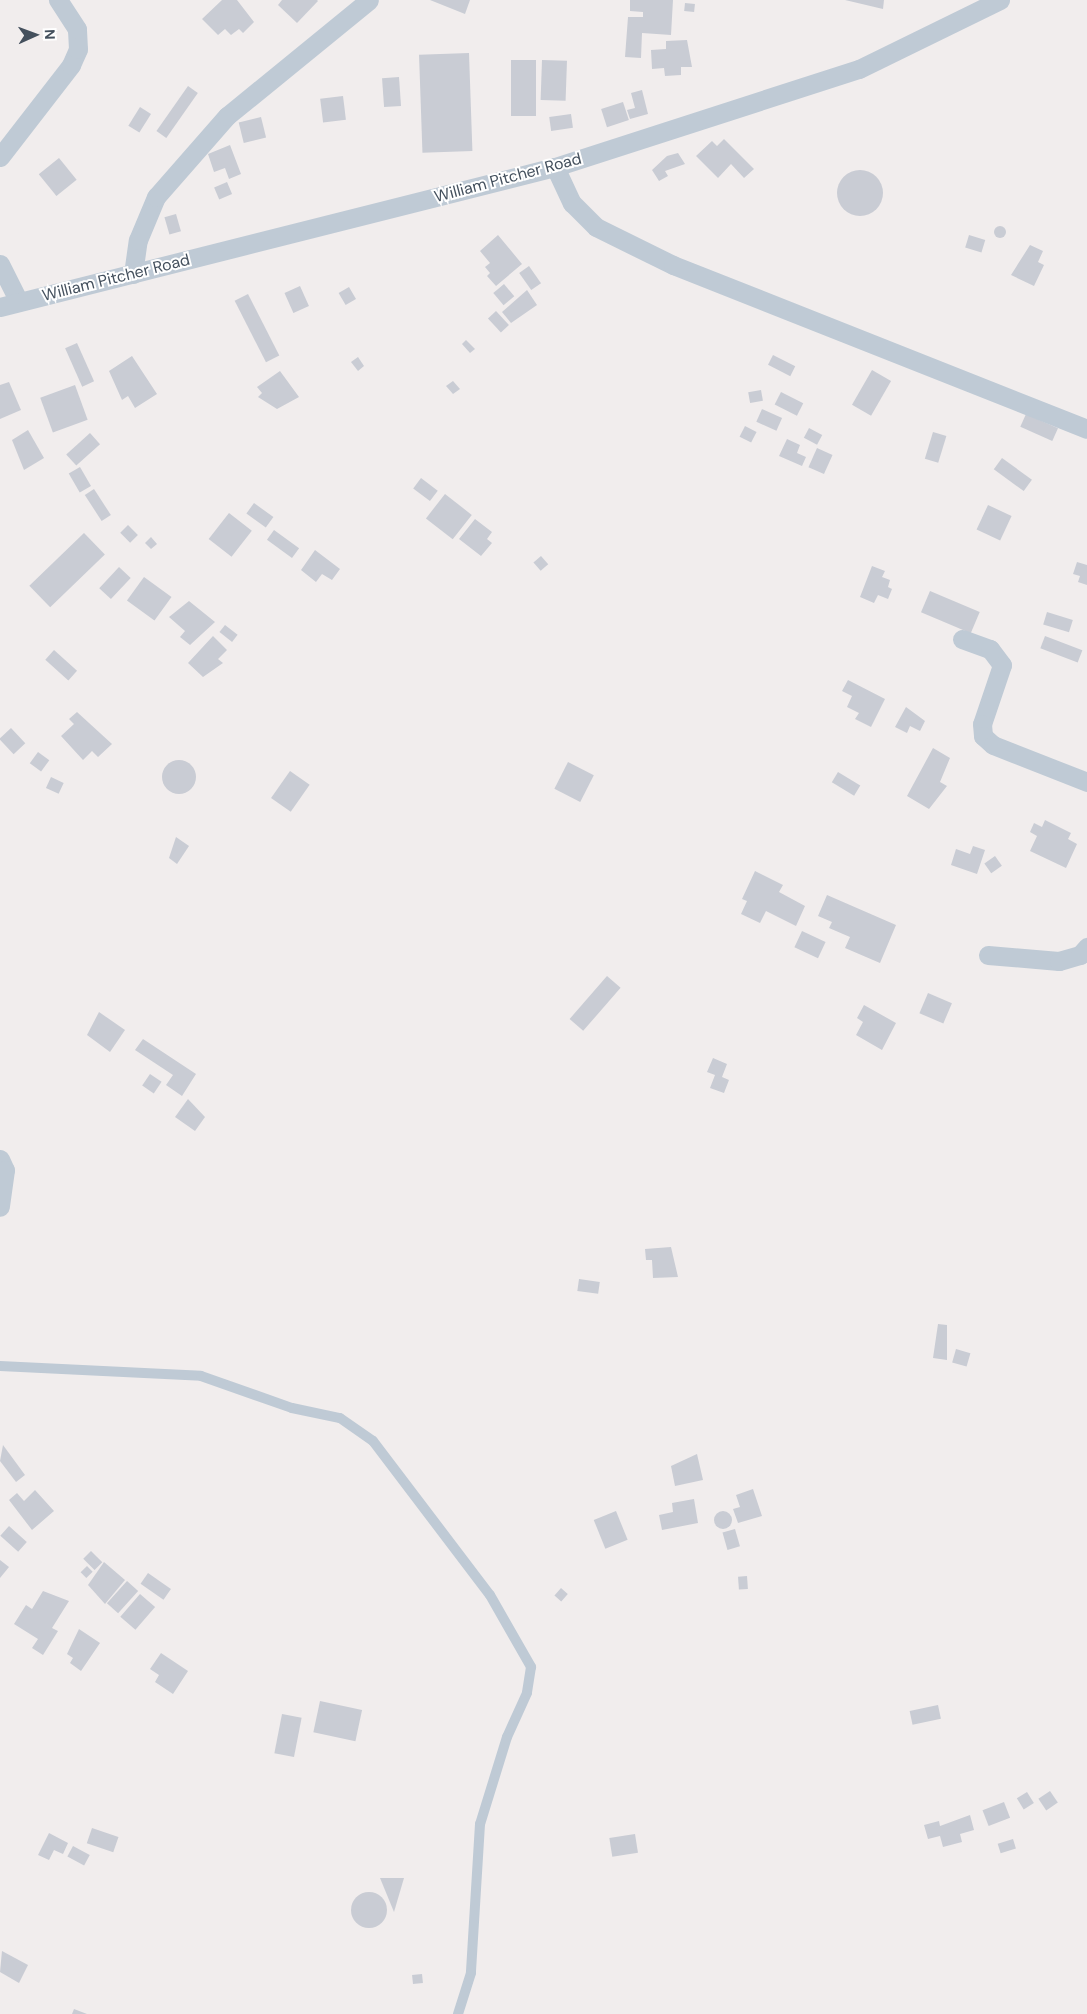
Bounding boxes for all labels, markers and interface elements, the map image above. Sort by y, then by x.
north arrow [10,10,60,60]
text: N [41,29,59,40]
street label: William Pitcher Road [432,149,584,207]
street label: William Pitcher Road [40,250,192,306]

